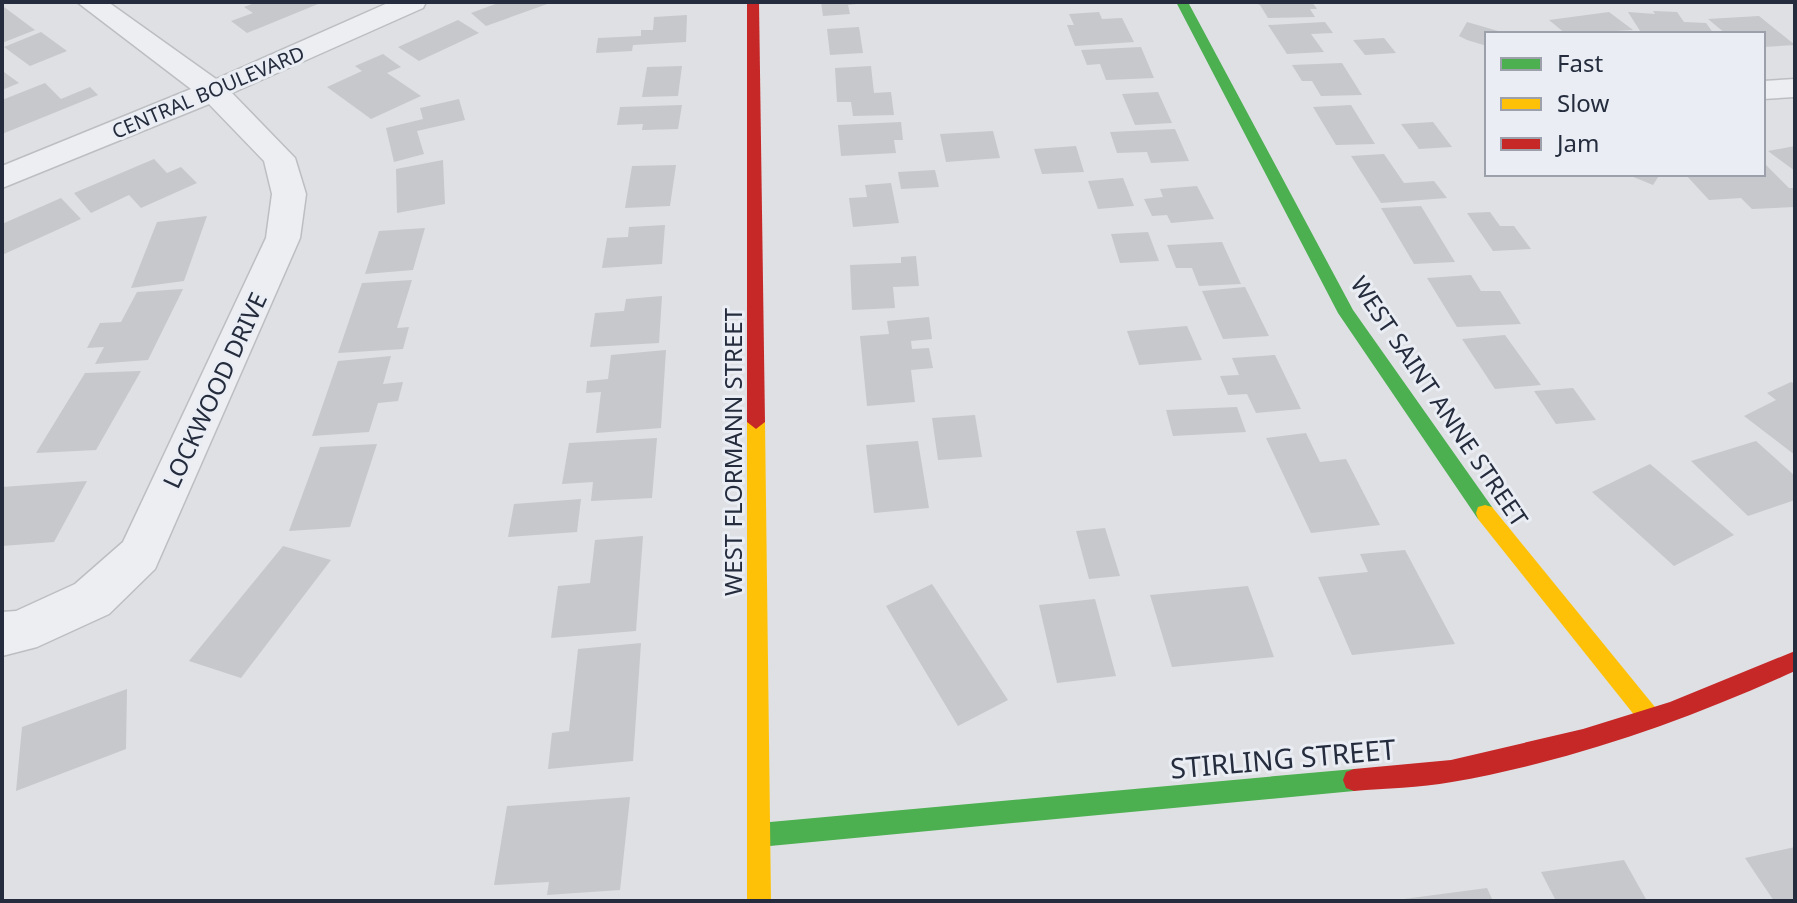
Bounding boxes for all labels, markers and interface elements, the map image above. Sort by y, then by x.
legend [1485,32,1765,176]
street label: CENTRAL BOULEVARD [108,39,308,145]
text: Fast [1557,46,1603,79]
text: Slow [1557,86,1609,119]
text: Jam [1555,126,1599,159]
street label: WEST SAINT ANNE STREET [1344,269,1537,533]
street label: LOCKWOOD DRIVE [154,287,274,493]
street label: WEST FLORMANN STREET [716,307,749,596]
street label: STIRLING STREET [1169,729,1398,787]

